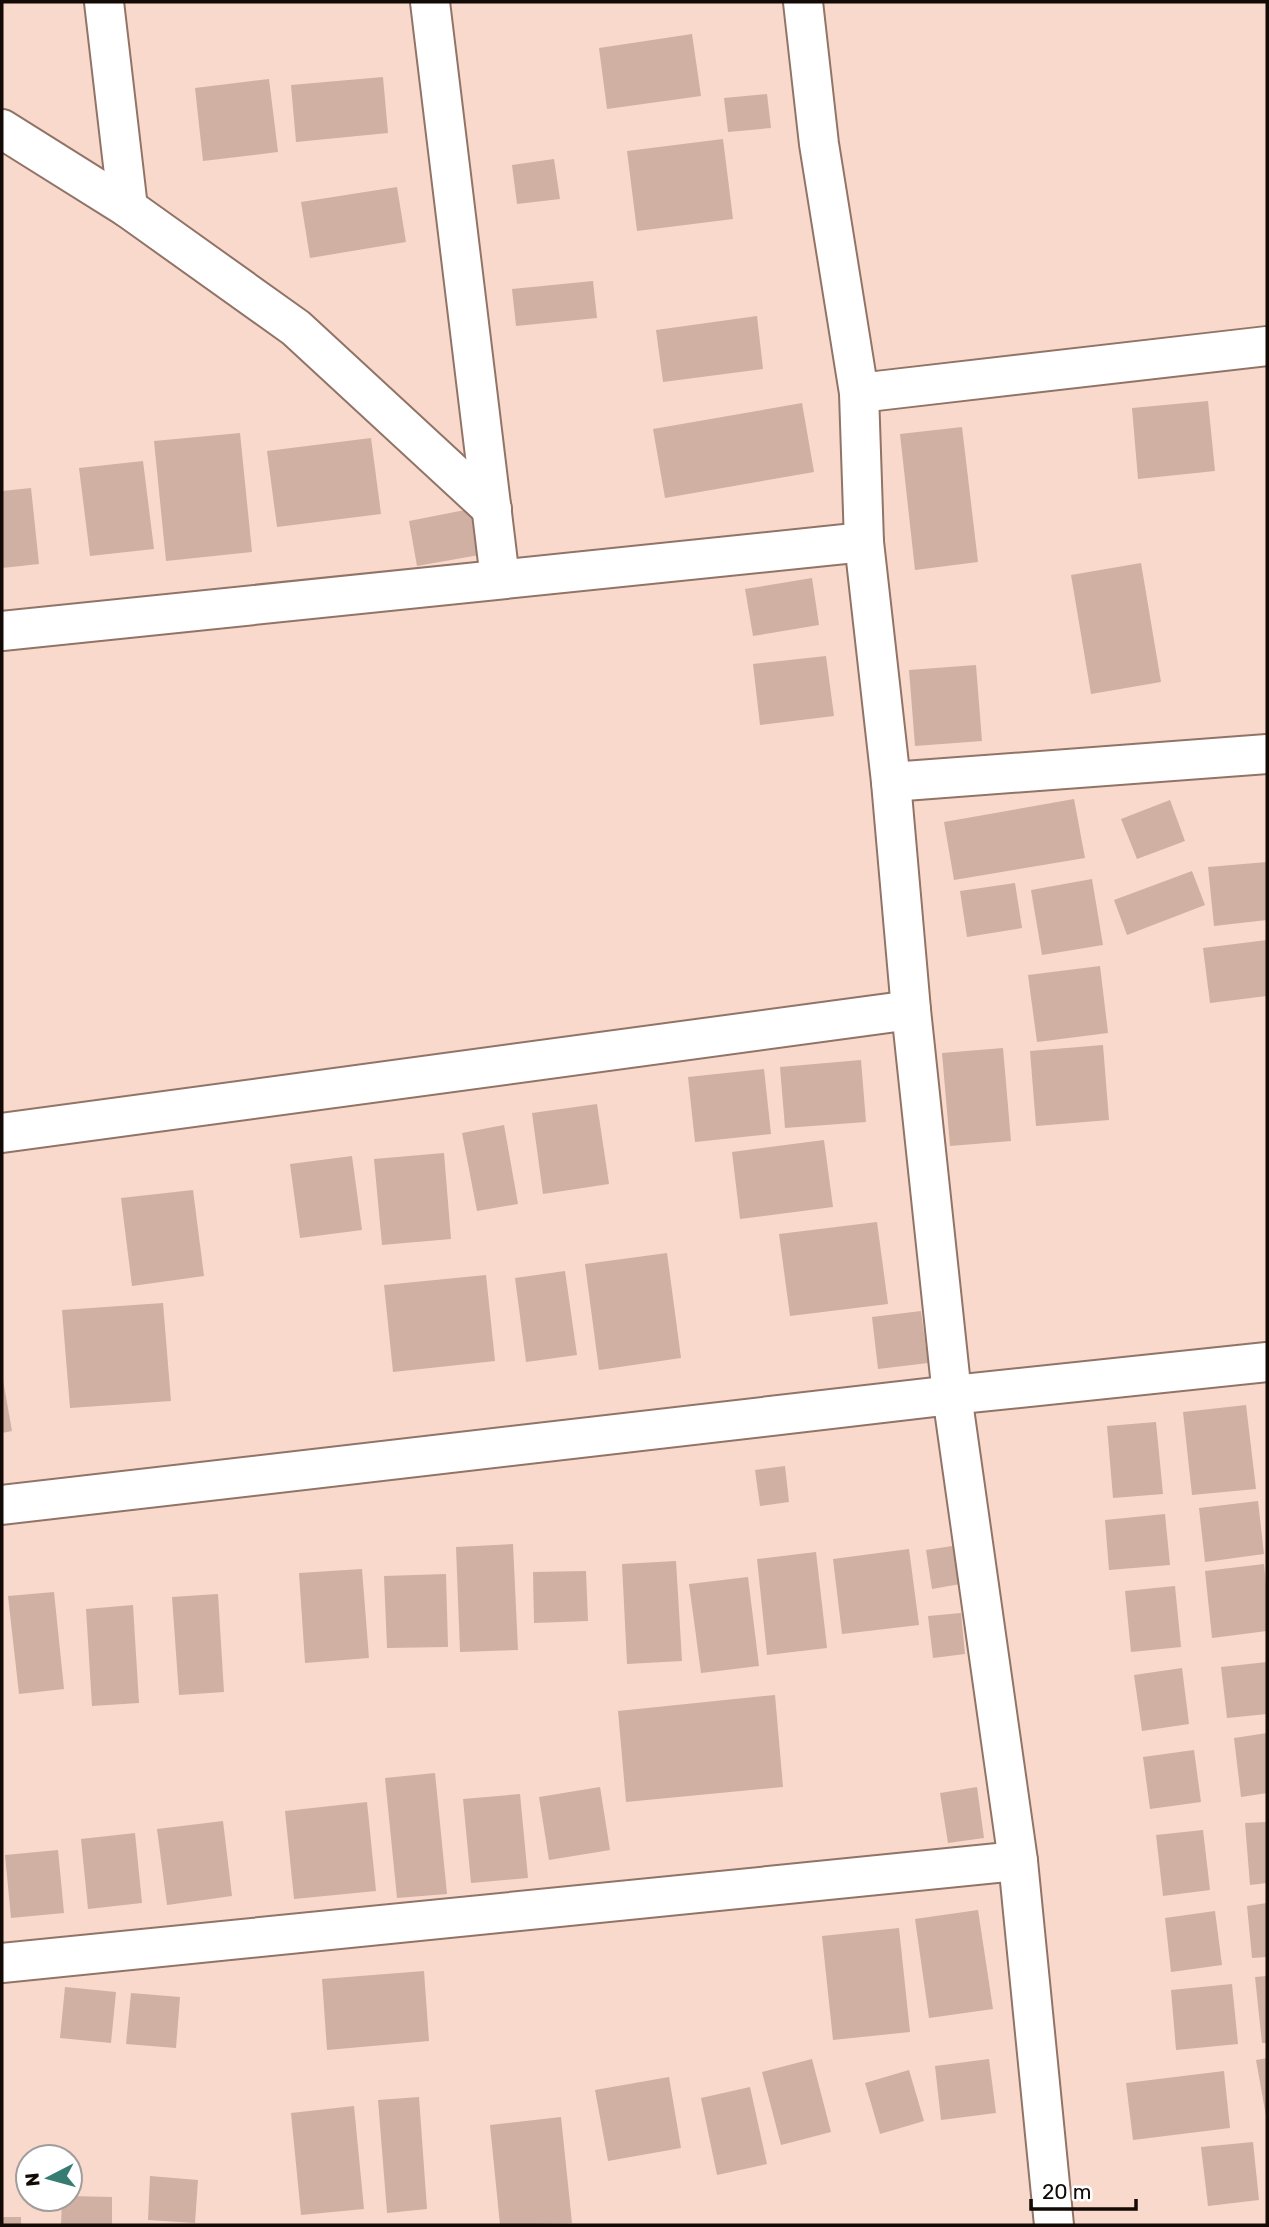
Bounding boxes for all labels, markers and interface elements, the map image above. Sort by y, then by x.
north arrow [14,2143,84,2213]
scale bar [1031,2168,1136,2212]
text: N [20,2172,45,2188]
text: 20 m [1042,2179,1091,2204]

